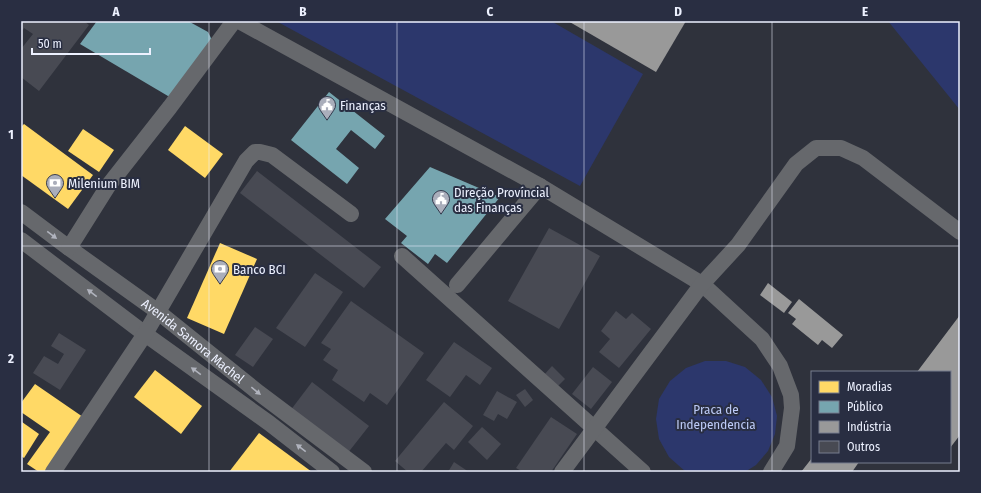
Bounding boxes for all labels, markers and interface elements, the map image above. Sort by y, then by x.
text: A [111,4,120,19]
text: B [299,4,307,19]
text: C [487,4,494,19]
text: D [674,4,682,19]
text: E [862,4,868,19]
scale bar [32,30,150,56]
text: 50 m [38,37,62,51]
public building icon: Finanças [317,95,337,120]
place label: Finanças [340,98,386,113]
text: 1 [8,127,14,142]
bank icon: Milenium BIM [45,173,65,198]
place label: Milenium BIM [68,176,140,191]
place label: Direção Províncial das Finanças [454,185,550,215]
public building icon: Direção Províncial das Finanças [431,189,451,214]
one-way arrow [47,231,57,239]
bank icon: Banco BCI [210,259,230,284]
place label: Banco BCI [233,262,286,277]
one-way arrow [86,289,97,298]
street label: Avenida Samora Machel [139,295,248,386]
text: 2 [7,351,14,366]
one-way arrow [191,367,202,375]
legend [811,371,951,463]
text: Moradias [847,380,892,394]
one-way arrow [250,386,261,395]
text: Público [847,400,883,414]
park label: Praca de Independencia [676,402,756,432]
text: Indústria [847,420,891,434]
text: Outros [847,440,880,454]
one-way arrow [295,444,306,452]

